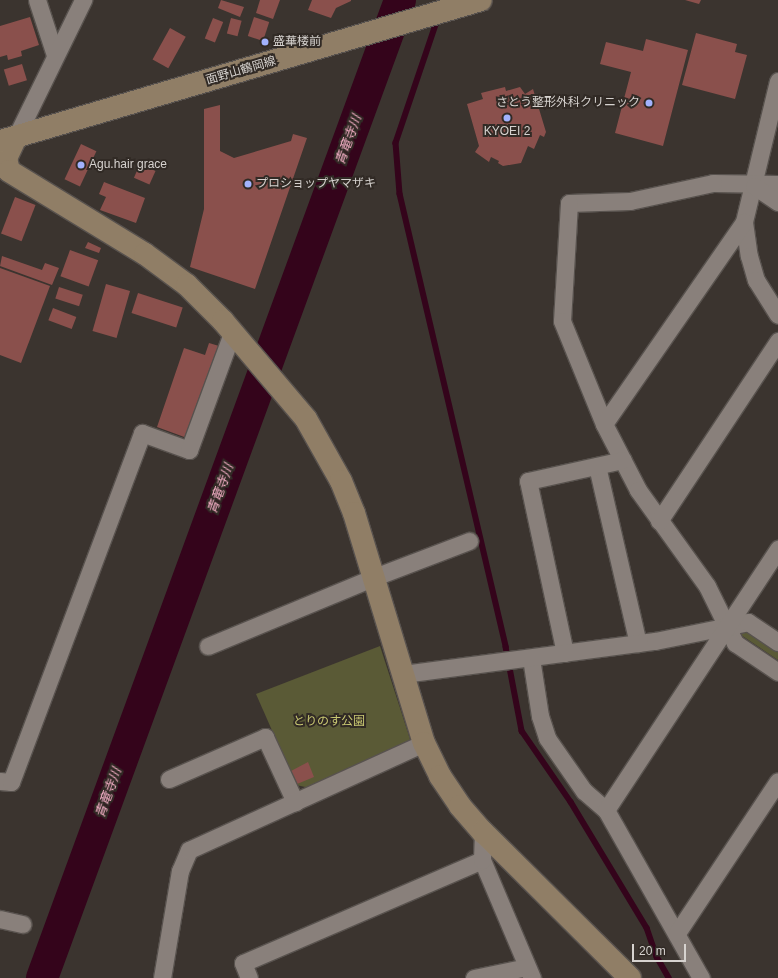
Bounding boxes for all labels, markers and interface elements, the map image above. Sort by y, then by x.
place label: 盛華楼前 [273,35,321,49]
marker: 盛華楼前 [260,37,270,47]
street label: 面野山鶴岡線 [204,54,278,88]
place label: さとう整形外科クリニック [496,96,640,110]
marker: さとう整形外科クリニック [643,97,655,109]
water label: 青竜寺川 [333,113,365,167]
marker: KYOEI 2 [502,113,512,123]
place label: KYOEI 2 [484,125,530,139]
place label: Agu.hair grace [89,158,167,172]
marker: Agu.hair grace [76,160,86,170]
place label: プロショップヤマザキ [256,177,376,191]
marker: プロショップヤマザキ [243,179,253,189]
water label: 青竜寺川 [205,462,237,516]
park label: とりのす公園 [293,715,365,729]
water label: 青竜寺川 [93,766,125,820]
scale bar [634,936,688,962]
text: 20 m [639,944,666,958]

